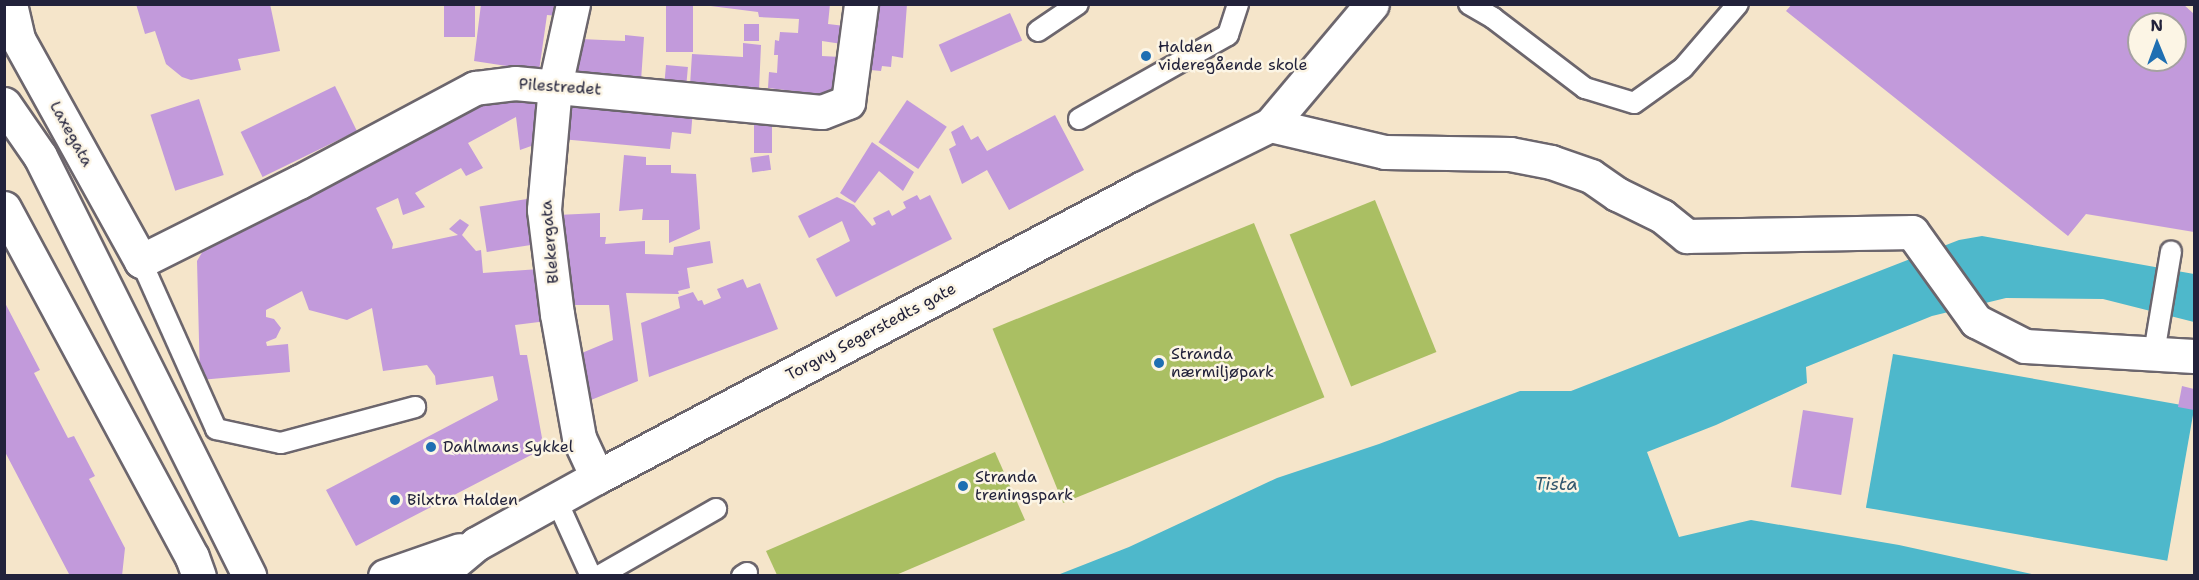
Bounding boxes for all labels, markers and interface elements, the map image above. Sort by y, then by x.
north arrow [2127,12,2187,72]
text: N [2150,15,2163,36]
place label: Halden videregående skole [1158,37,1308,75]
marker: Halden videregående skole [1139,49,1153,63]
street label: Pilestredet [518,75,602,99]
street label: Laxegata [45,98,97,170]
street label: Blekergata [537,199,563,285]
street label: Torgny Segerstedts gate [783,279,959,385]
place label: Stranda nærmiljøpark [1171,344,1274,382]
marker: Stranda nærmiljøpark [1152,356,1166,370]
place label: Dahlmans Sykkel [443,437,573,457]
marker: Dahlmans Sykkel [424,440,438,454]
place label: Stranda treningspark [975,467,1073,505]
water label: Tista [1534,473,1578,495]
marker: Stranda treningspark [956,479,970,493]
place label: Bilxtra Halden [407,490,518,510]
marker: Bilxtra Halden [388,493,402,507]

